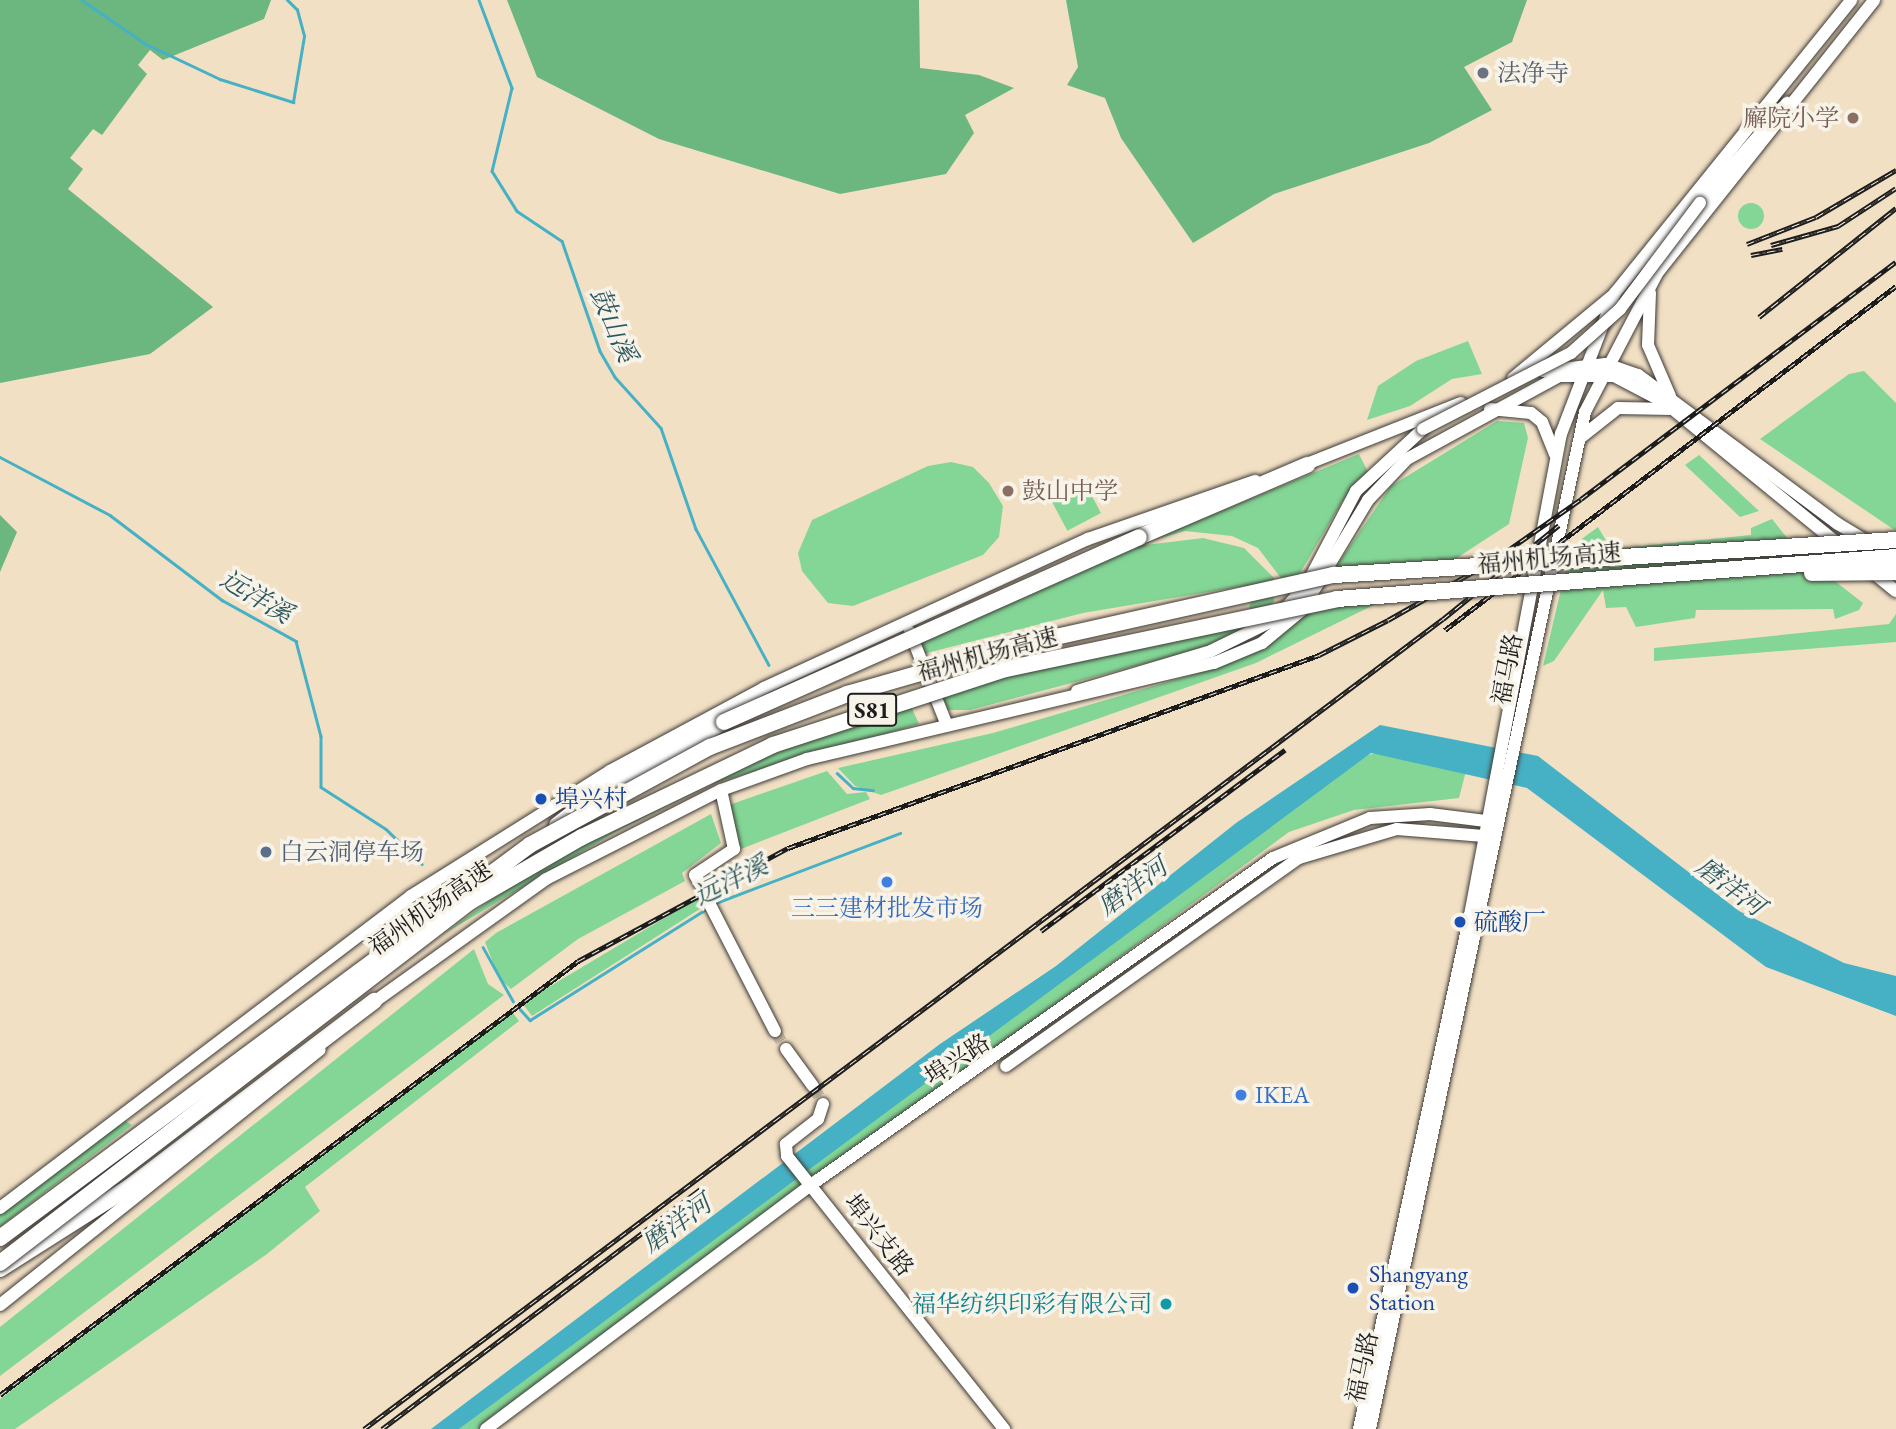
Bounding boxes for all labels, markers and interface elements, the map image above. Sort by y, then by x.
place label: 法净寺 [1497,59,1569,87]
marker: 法净寺 [1475,65,1491,81]
place label: 廨院小学 [1743,104,1839,132]
marker: 廨院小学 [1845,110,1861,126]
water label: 鼓山溪 [583,283,643,367]
place label: 鼓山中学 [1022,477,1118,505]
marker: 鼓山中学 [1000,483,1016,499]
street label: 福州机场高速 [1476,537,1622,579]
water label: 远洋溪 [215,564,297,630]
street label: 福州机场高速 [914,621,1060,687]
street label: 福马路 [1486,631,1528,707]
road number: S81 [846,690,898,730]
place label: 埠兴村 [555,785,627,813]
marker: 埠兴村 [533,791,549,807]
place label: 白云洞停车场 [280,838,424,866]
marker: 白云洞停车场 [258,844,274,860]
water label: 远洋溪 [689,850,773,912]
water label: 磨洋河 [1092,851,1174,923]
water label: 磨洋河 [1689,851,1771,923]
street label: 福州机场高速 [363,855,497,961]
marker: 三三建材批发市场 [879,874,895,890]
place label: 三三建材批发市场 [791,894,983,922]
place label: 硫酸厂 [1474,908,1546,936]
marker: 硫酸厂 [1452,914,1468,930]
street label: 埠兴路 [919,1027,995,1091]
place label: IKEA [1255,1081,1310,1109]
marker: IKEA [1233,1087,1249,1103]
water label: 磨洋河 [636,1188,718,1260]
street label: 埠兴支路 [838,1188,920,1282]
place label: Shangyang Station [1369,1260,1468,1316]
marker: Shangyang Station [1343,1278,1363,1298]
place label: 福华纺织印彩有限公司 [912,1290,1152,1318]
marker: 福华纺织印彩有限公司 [1158,1296,1174,1312]
street label: 福马路 [1340,1329,1384,1405]

